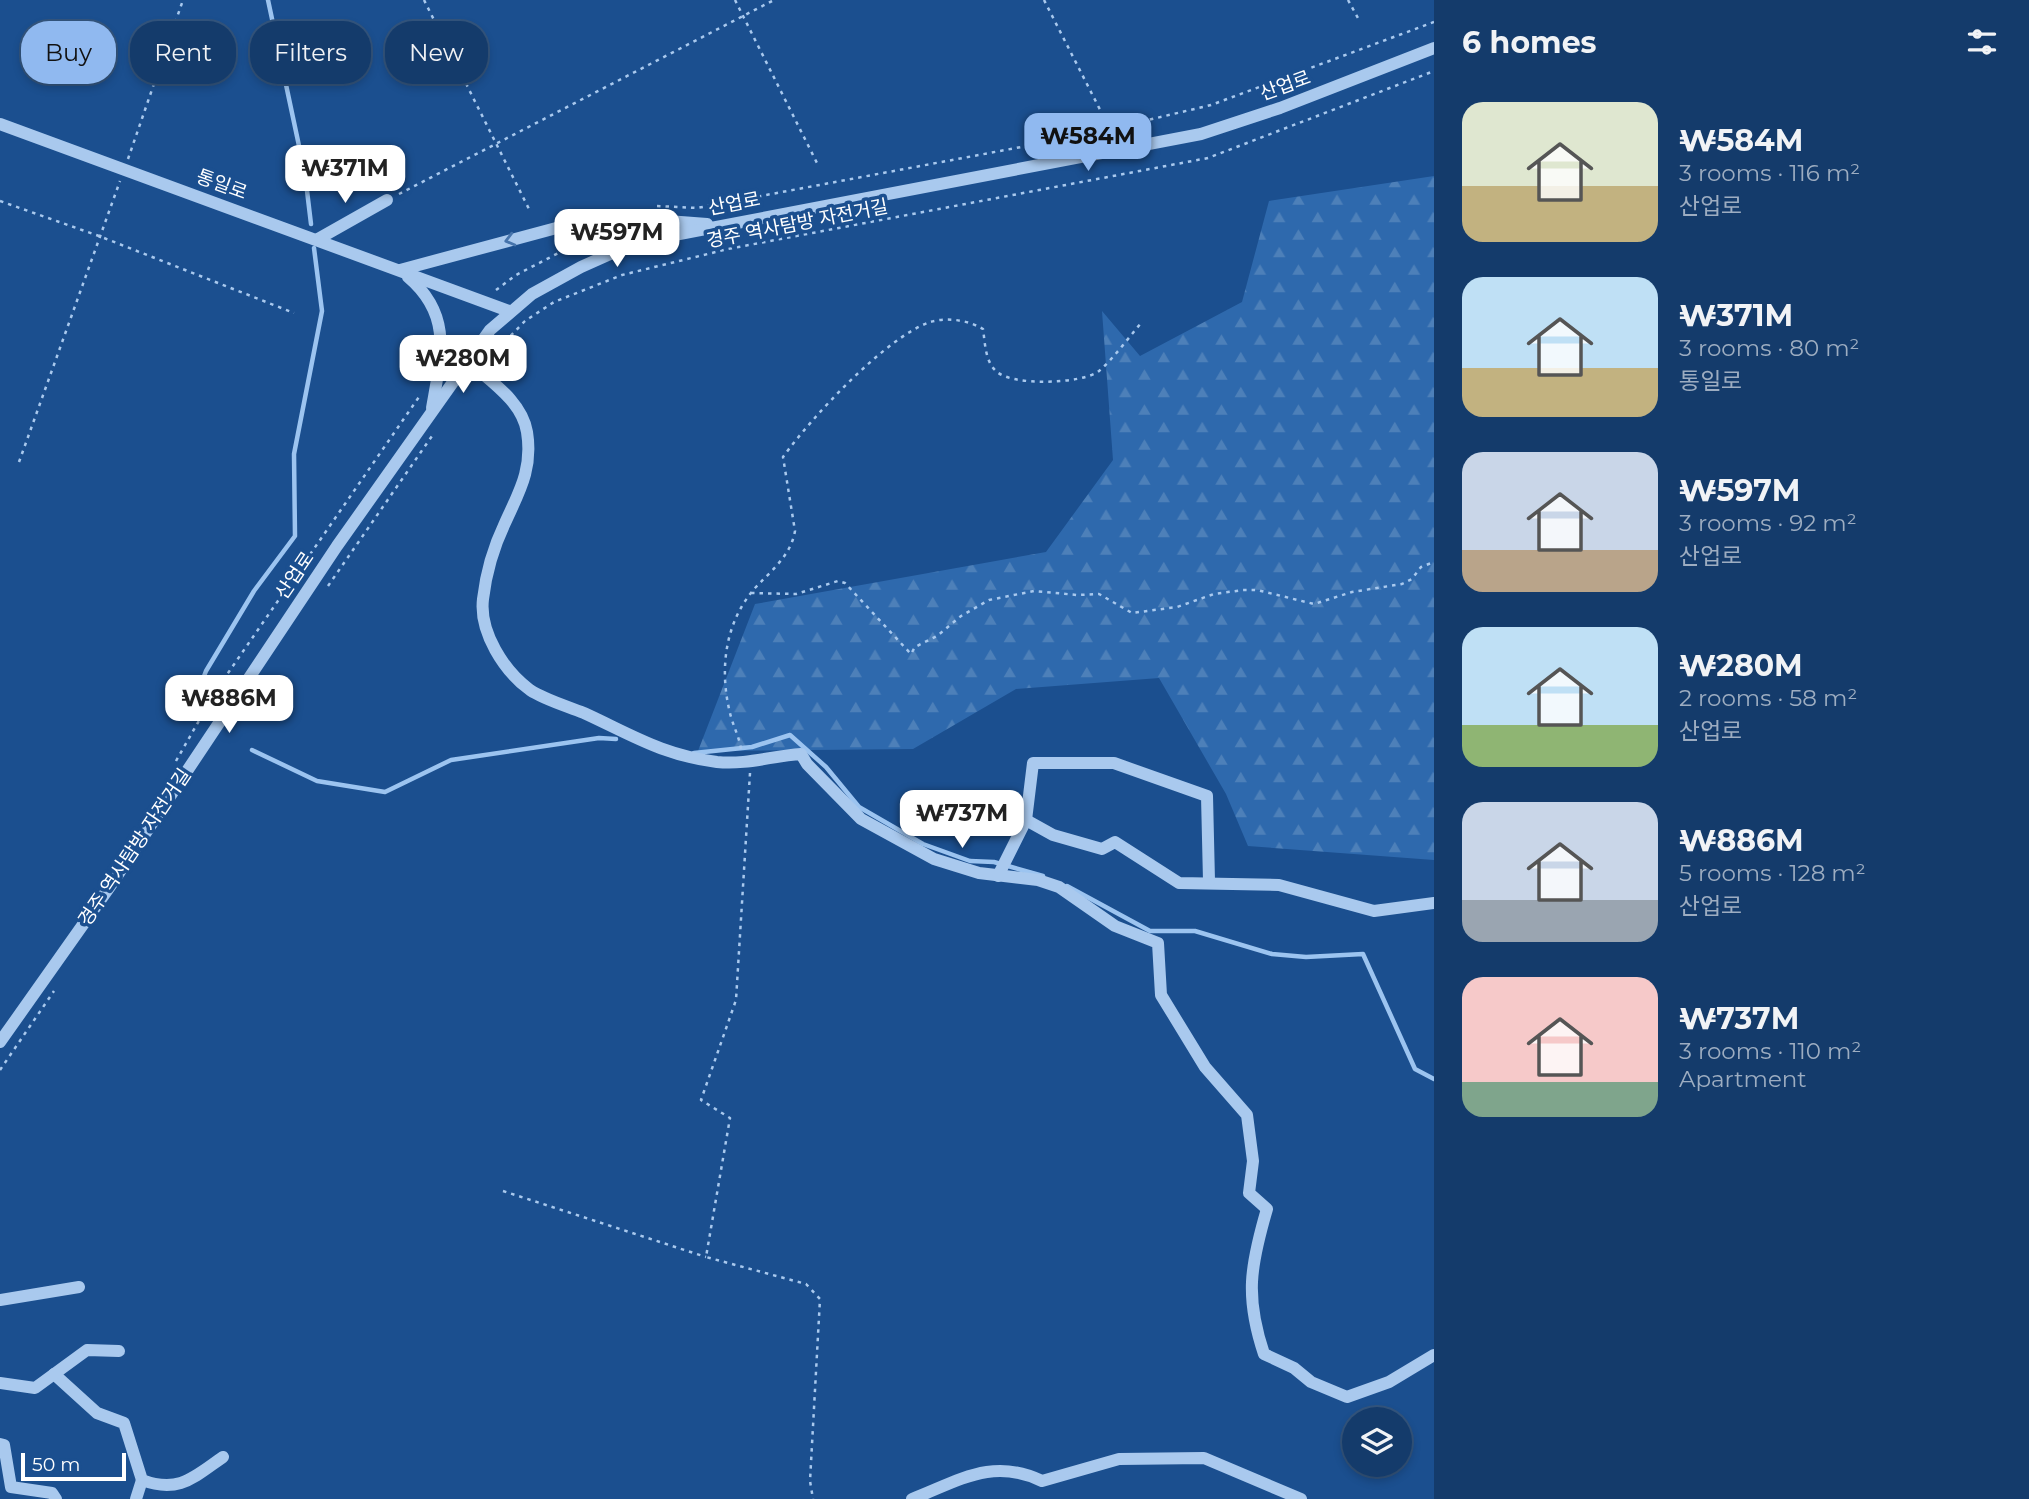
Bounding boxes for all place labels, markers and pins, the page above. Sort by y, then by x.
pin: ₩584M [1039,114,1137,173]
pin: ₩371M [296,146,394,205]
pin: ₩597M [568,210,666,269]
pin: ₩280M [414,336,512,395]
pin: ₩886M [180,676,278,735]
pin: ₩737M [913,790,1011,850]

